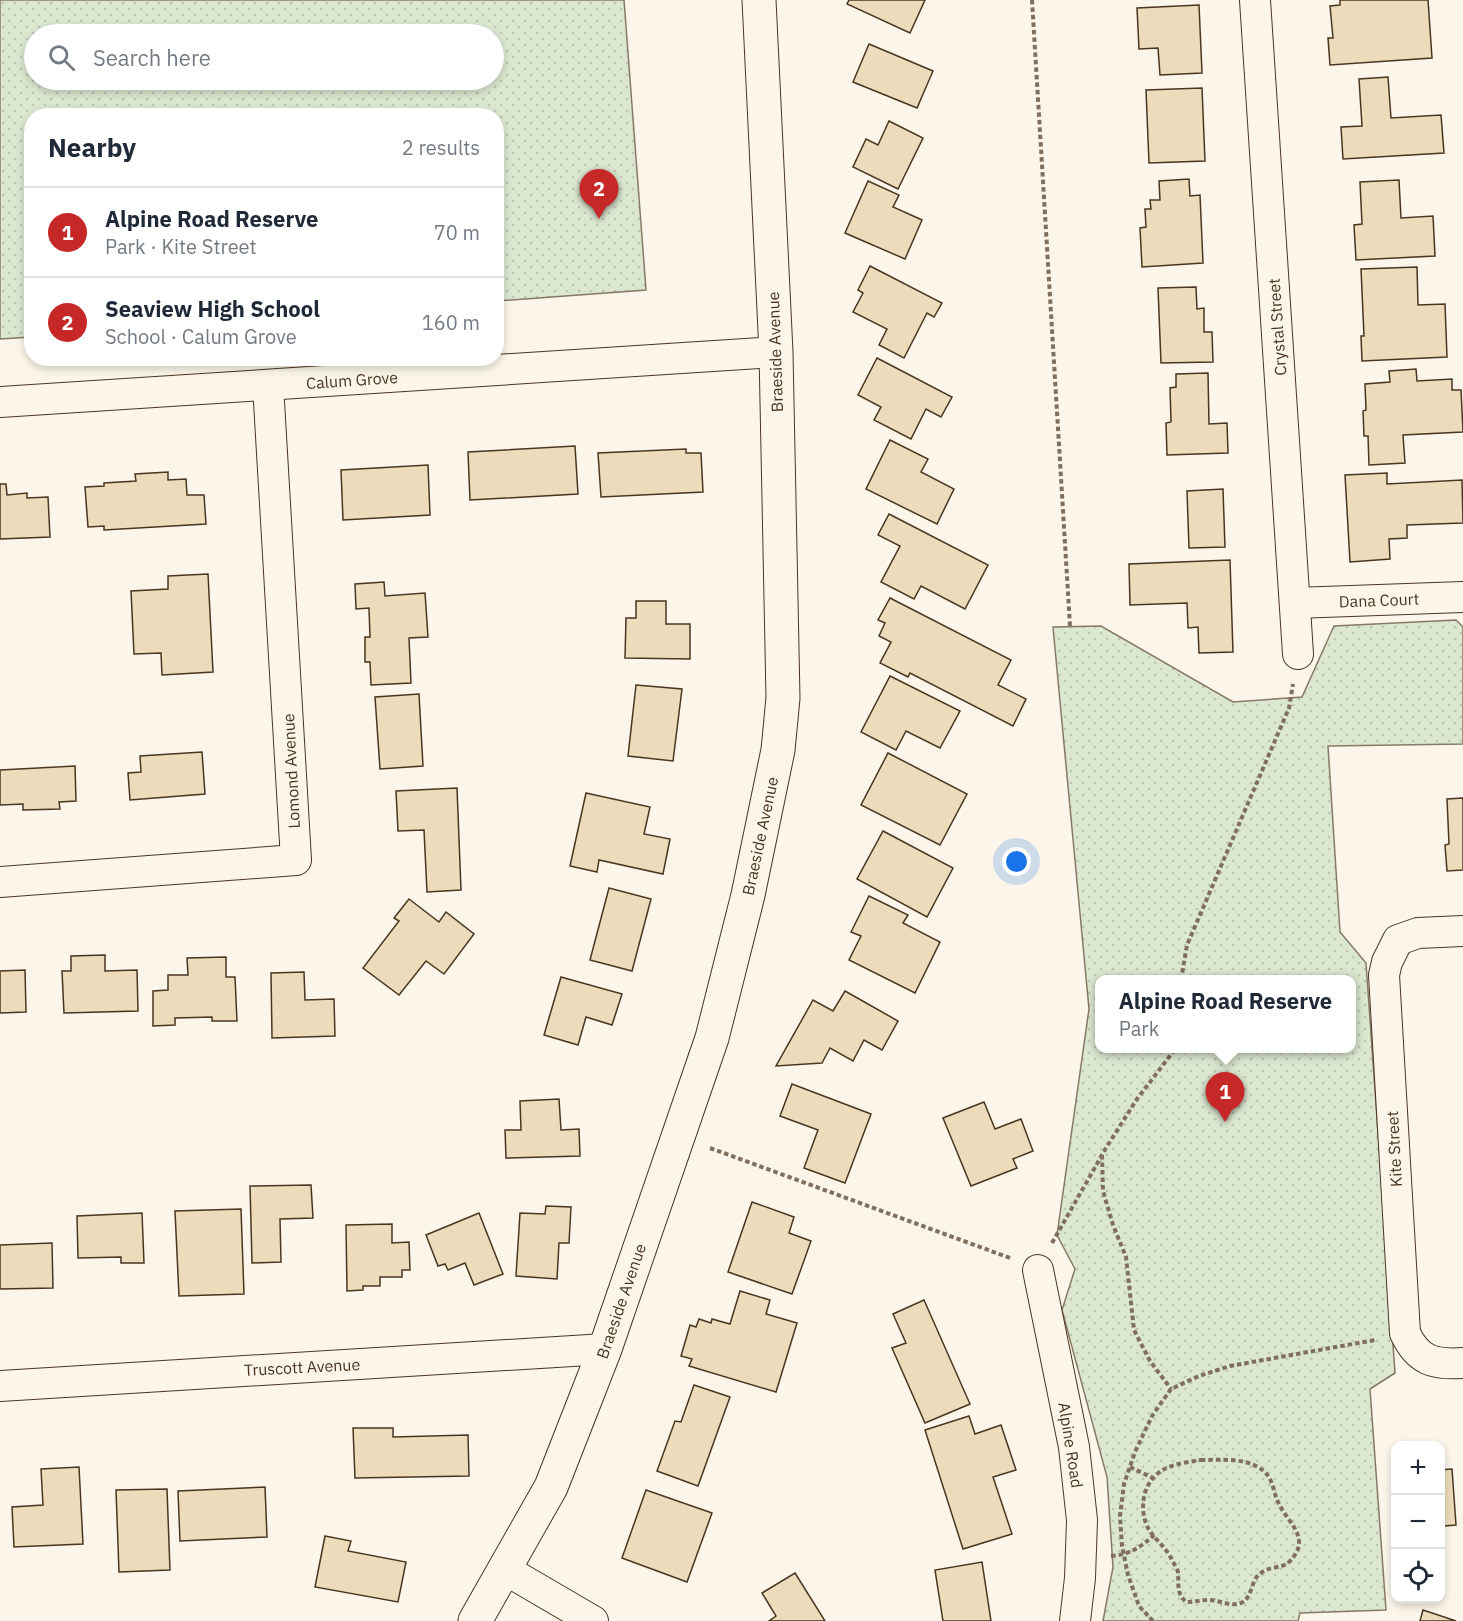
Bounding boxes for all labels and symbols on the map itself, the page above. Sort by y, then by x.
pin: 2 [580,170,618,219]
street label: Crystal Street [1264,278,1290,376]
street label: Braeside Avenue [763,291,787,413]
street label: Calum Grove [305,367,399,393]
street label: Dana Court [1339,589,1419,611]
street label: Lomond Avenue [278,713,304,829]
street label: Braeside Avenue [738,775,782,897]
your location [1002,847,1031,876]
pin: 1 [1206,1072,1244,1122]
street label: Kite Street [1382,1110,1406,1188]
street label: Braeside Avenue [592,1241,650,1361]
street label: Truscott Avenue [243,1354,361,1380]
street label: Alpine Road [1054,1401,1088,1489]

